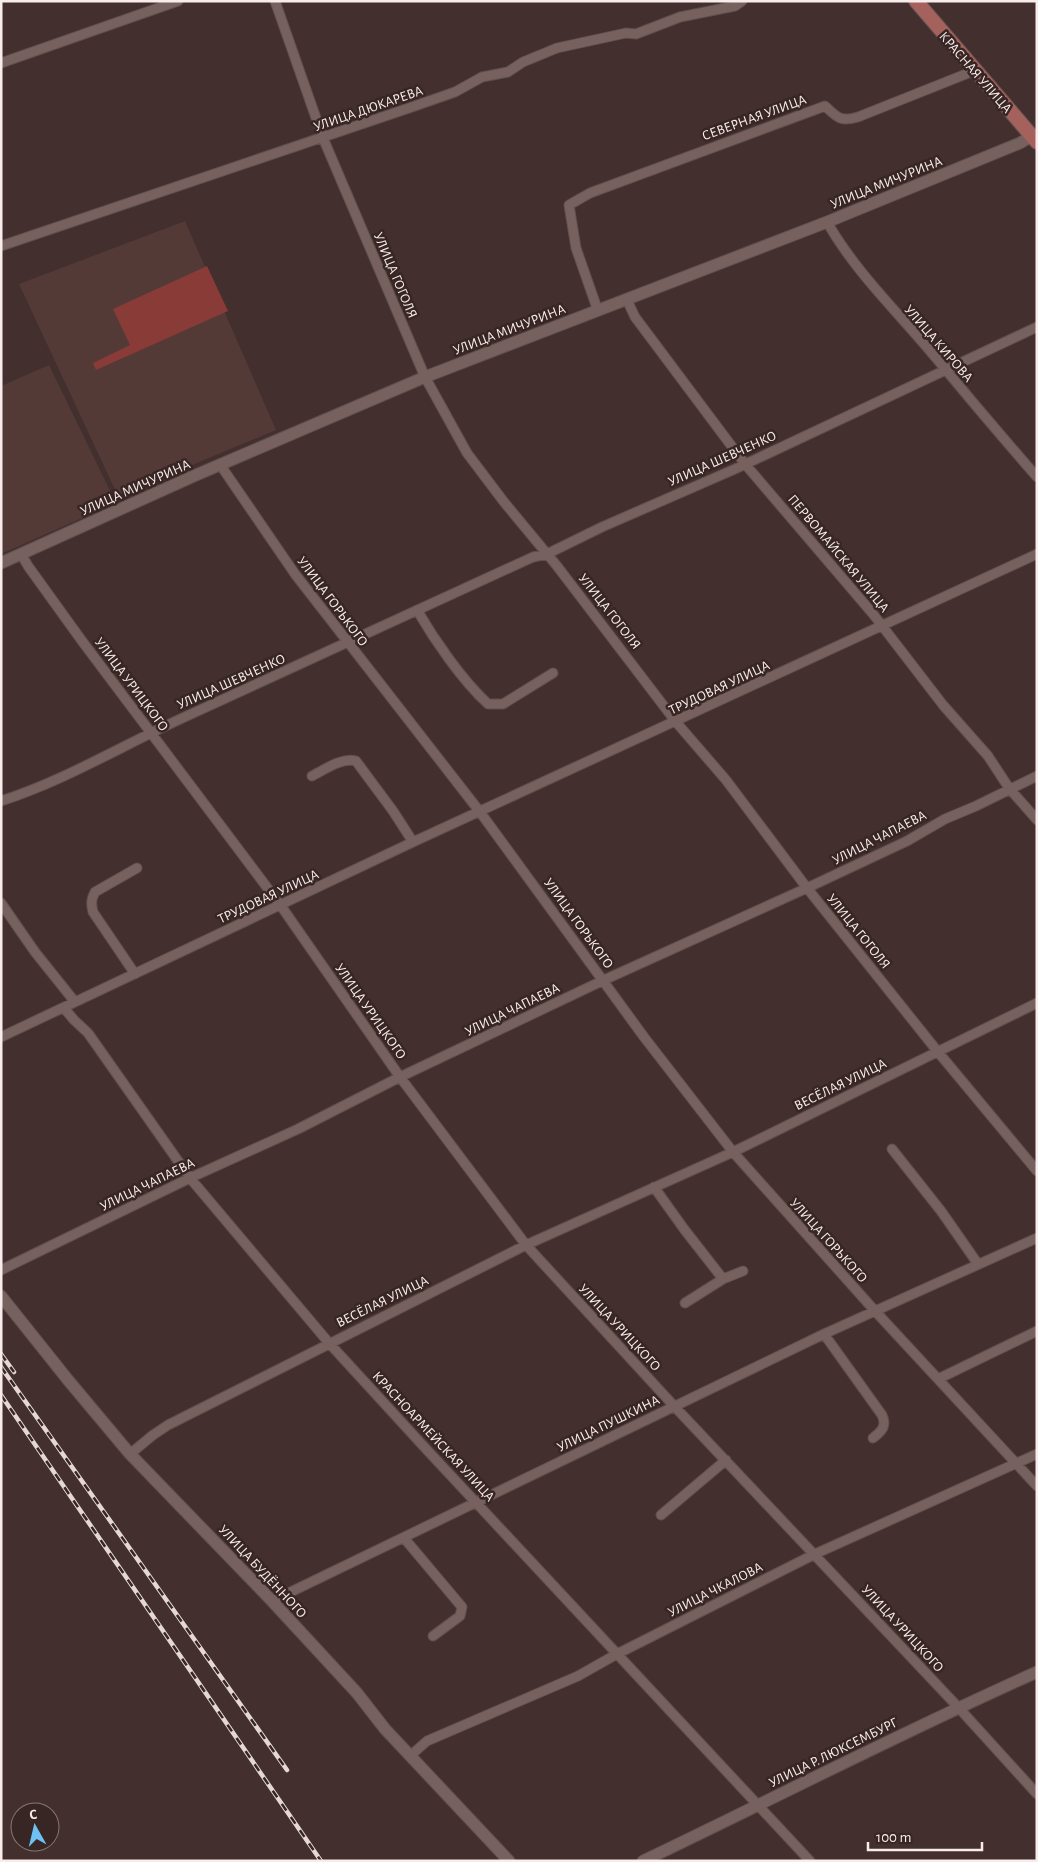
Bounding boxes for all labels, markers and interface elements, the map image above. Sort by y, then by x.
street label: КРАСНАЯ УЛИЦА [936,29,1014,116]
street label: УЛИЦА ДЮКАРЕВА [312,84,425,134]
street label: СЕВЕРНАЯ УЛИЦА [700,93,808,143]
street label: УЛИЦА МИЧУРИНА [829,154,944,212]
street label: УЛИЦА ГОГОЛЯ [371,230,419,320]
street label: УЛИЦА МИЧУРИНА [451,302,567,358]
street label: УЛИЦА КИРОВА [901,302,975,385]
street label: УЛИЦА ШЕВЧЕНКО [666,429,779,489]
street label: УЛИЦА МИЧУРИНА [78,457,193,519]
street label: ПЕРВОМАЙСКАЯ УЛИЦА [785,492,892,615]
street label: УЛИЦА ГОРЬКОГО [294,554,370,649]
street label: УЛИЦА ГОГОЛЯ [575,571,643,652]
street label: УЛИЦА УРИЦКОГО [92,635,171,734]
street label: УЛИЦА ШЕВЧЕНКО [175,652,288,712]
street label: ТРУДОВАЯ УЛИЦА [667,658,772,717]
street label: УЛИЦА ЧАПАЕВА [830,808,929,868]
street label: ТРУДОВАЯ УЛИЦА [216,867,321,926]
street label: УЛИЦА ГОРЬКОГО [541,876,616,971]
street label: УЛИЦА ГОГОЛЯ [824,892,893,972]
street label: УЛИЦА УРИЦКОГО [332,961,408,1062]
street label: УЛИЦА ЧАПАЕВА [463,981,562,1039]
street label: ВЕСЁЛАЯ УЛИЦА [791,1055,889,1113]
street label: УЛИЦА ЧАПАЕВА [98,1156,197,1214]
street label: УЛИЦА ГОРЬКОГО [787,1196,870,1286]
street label: ВЕСЁЛАЯ УЛИЦА [333,1272,431,1330]
street label: УЛИЦА УРИЦКОГО [576,1282,663,1374]
street label: КРАСНОАРМЕЙСКАЯ УЛИЦА [370,1368,498,1504]
street label: УЛИЦА ПУШКИНА [555,1393,662,1455]
street label: УЛИЦА БУДЁННОГО [216,1521,310,1621]
street label: УЛИЦА ЧКАЛОВА [666,1560,765,1620]
street label: УЛИЦА УРИЦКОГО [859,1583,946,1675]
street label: УЛИЦА Р. ЛЮКСЕМБУРГ [767,1715,901,1790]
north arrow [10,1802,60,1852]
text: С [29,1808,38,1823]
scale bar [868,1820,982,1852]
text: 100 m [876,1830,911,1845]

